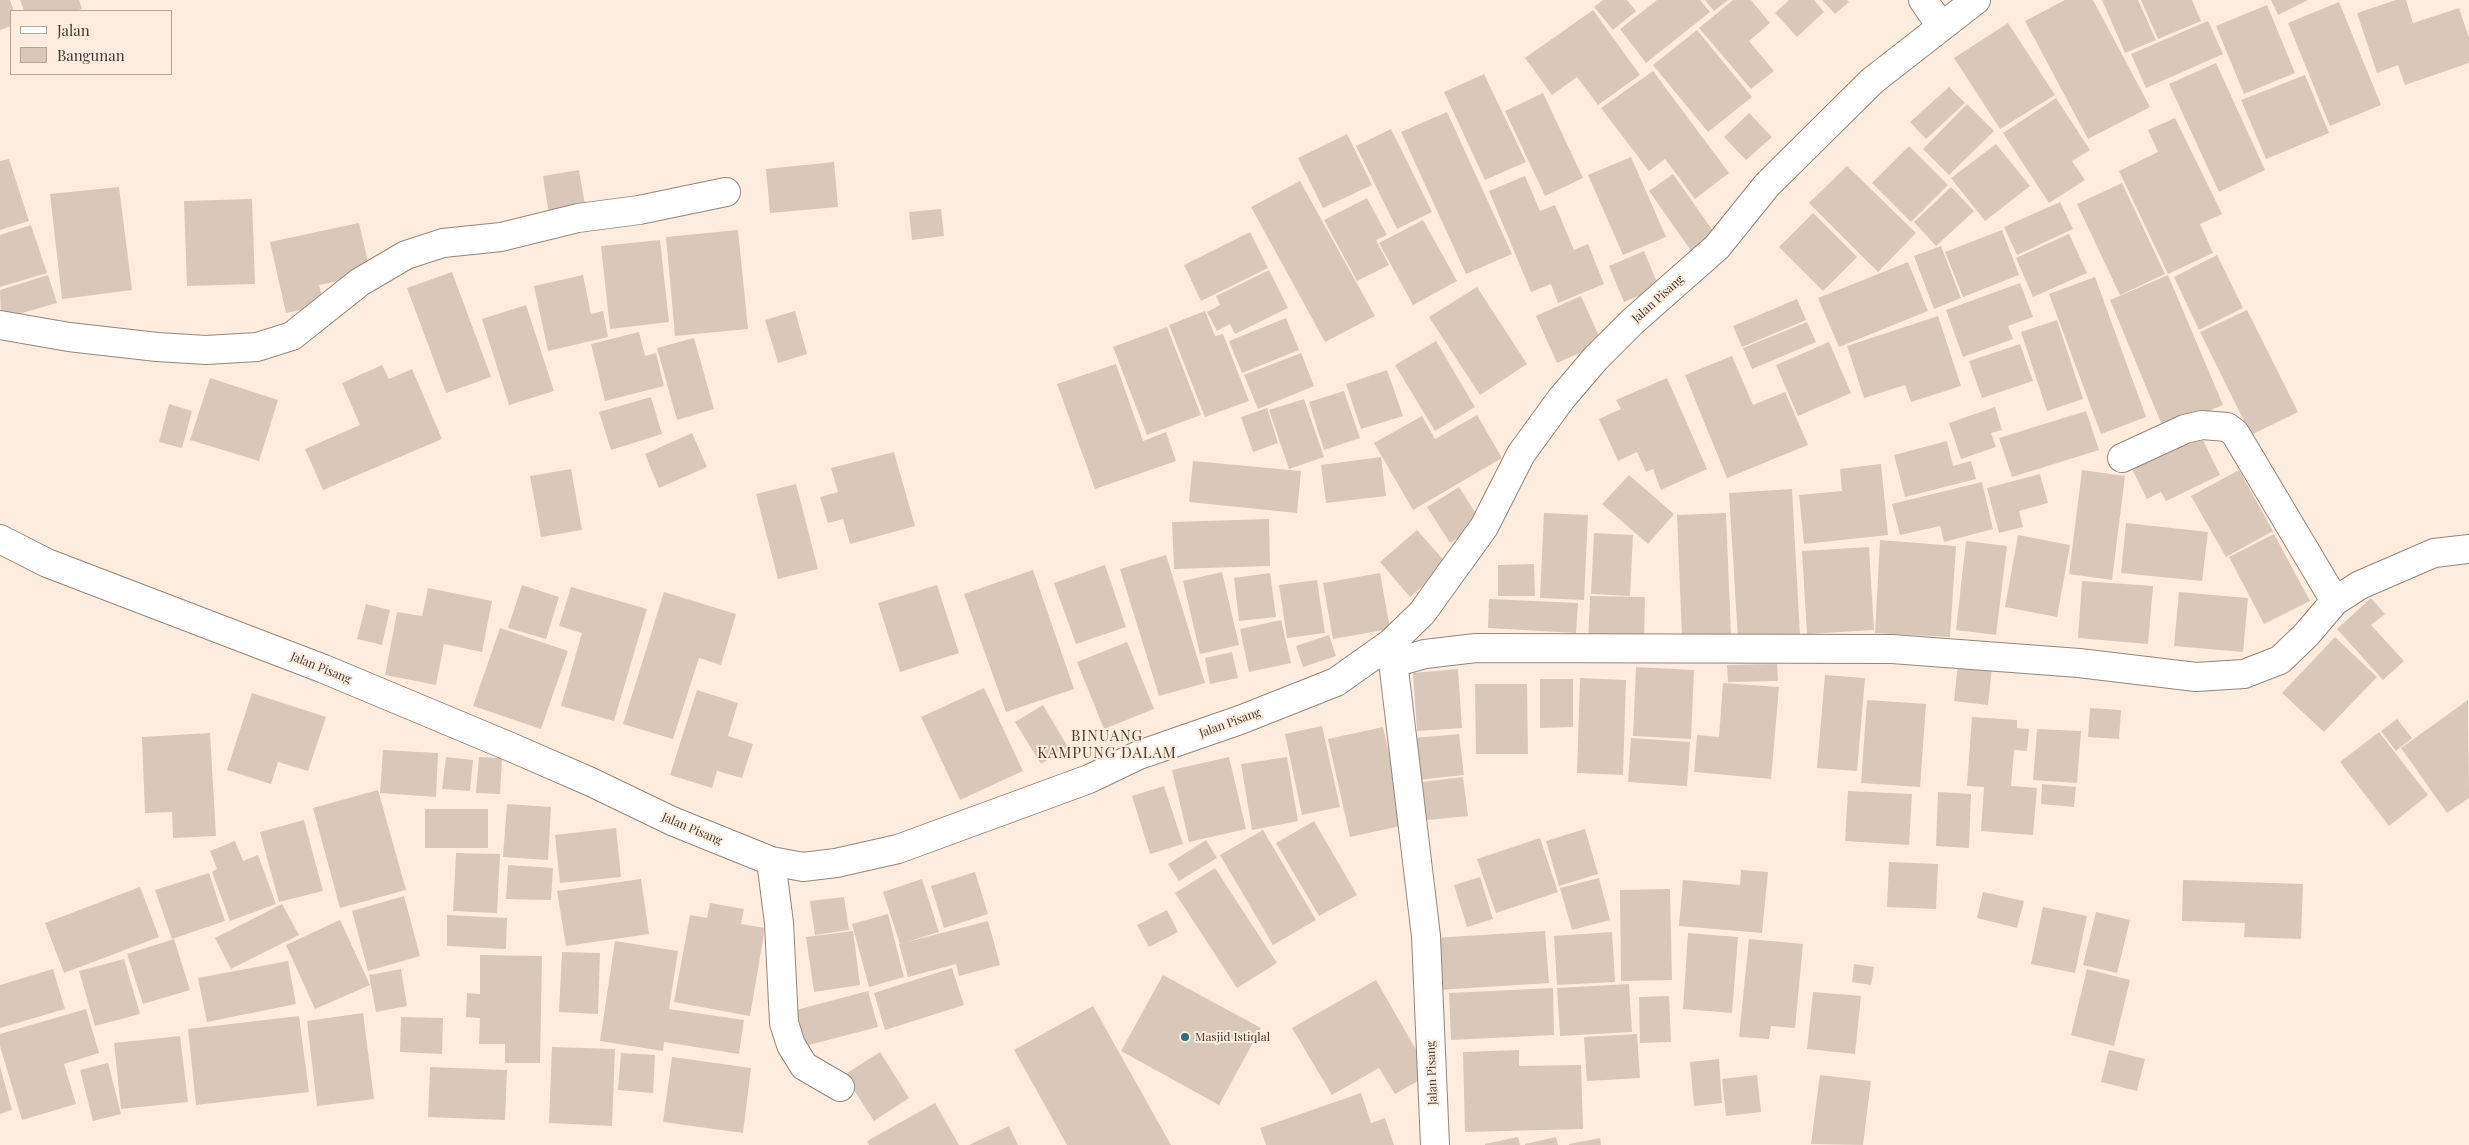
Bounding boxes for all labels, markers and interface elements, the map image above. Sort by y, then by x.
legend [10,10,172,75]
text: Jalan [57,20,90,40]
text: Bangunan [57,45,125,65]
street label: Jalan Pisang [1629,272,1687,326]
street label: Jalan Pisang [288,649,354,687]
street label: Jalan Pisang [1197,705,1263,741]
district label: BINUANG KAMPUNG DALAM [1036,727,1178,762]
street label: Jalan Pisang [660,810,724,848]
place label: Masjid Istiqlal [1195,1030,1270,1044]
marker: Masjid Istiqlal [1179,1031,1191,1043]
street label: Jalan Pisang [1424,1041,1440,1105]

